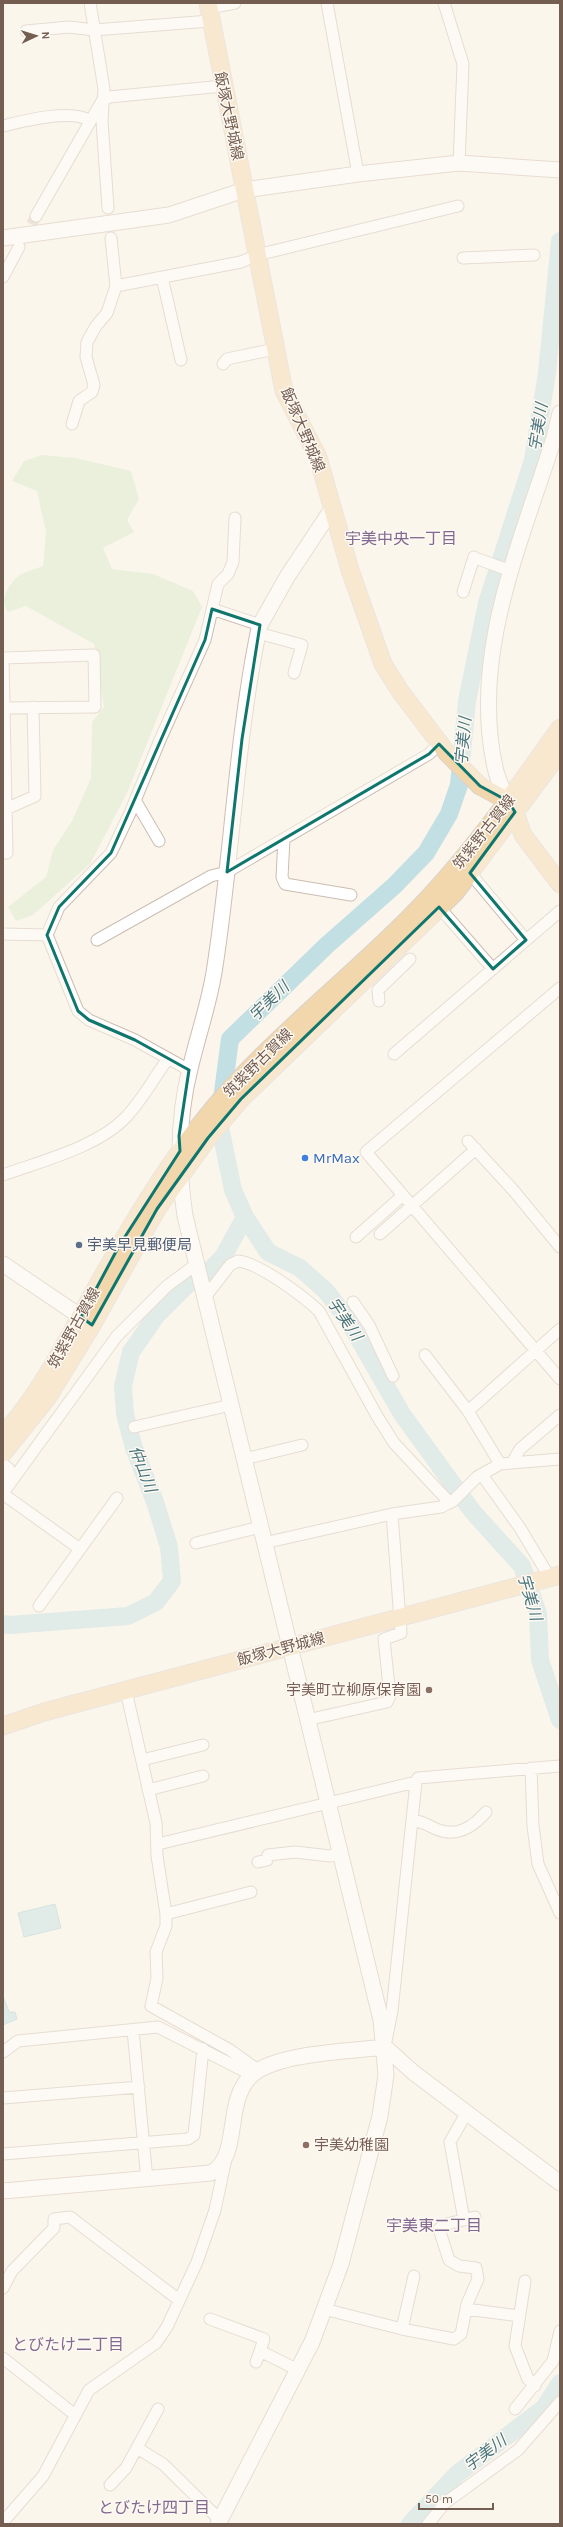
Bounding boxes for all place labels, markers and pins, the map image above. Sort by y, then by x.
place label: MrMax [313,1149,360,1167]
marker: MrMax [300,1153,310,1163]
place label: 宇美早見郵便局 [87,1236,192,1254]
marker: 宇美早見郵便局 [74,1240,84,1250]
place label: 宇美町立柳原保育園 [286,1681,421,1699]
marker: 宇美町立柳原保育園 [424,1685,434,1695]
place label: 宇美幼稚園 [314,2136,389,2154]
marker: 宇美幼稚園 [301,2140,311,2150]

